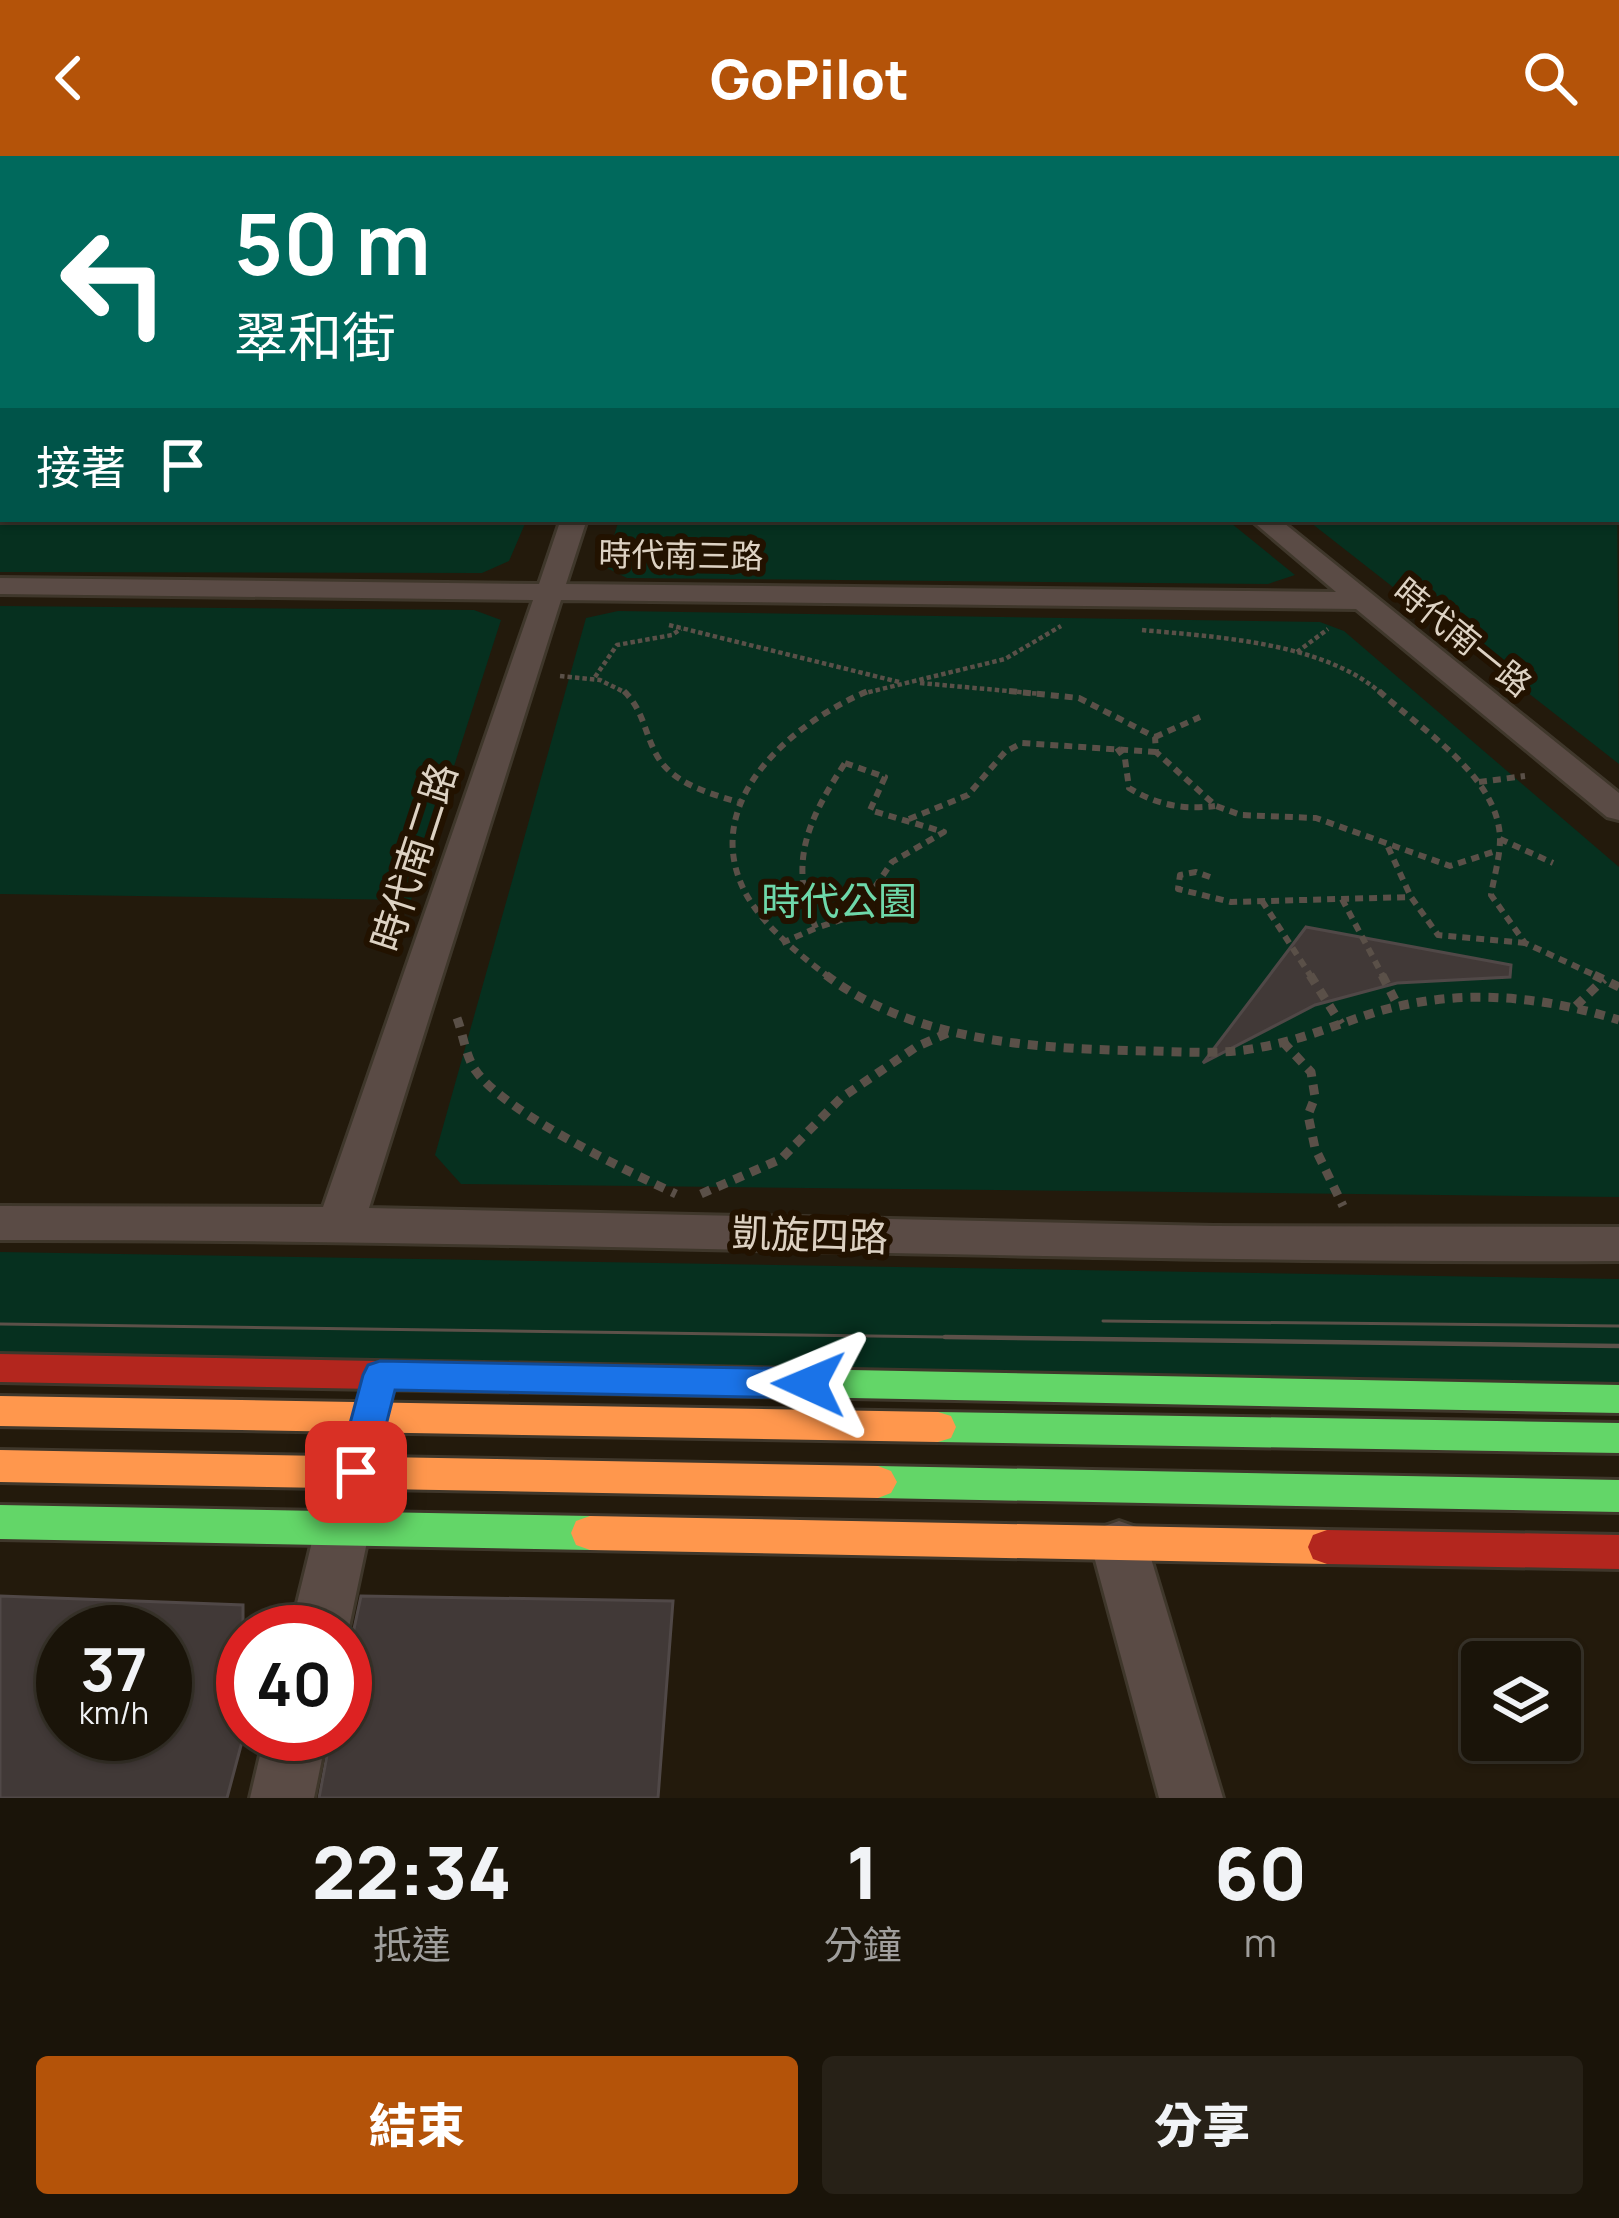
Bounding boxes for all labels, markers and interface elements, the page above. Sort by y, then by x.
text: GoPilot [710,41,909,115]
icon: back [36,45,102,111]
icon: search [1517,45,1583,111]
text: 50 m [234,185,431,300]
icon: left [36,204,192,360]
text: 翠和街 [234,299,396,373]
icon: arrive [150,432,216,498]
text: 接著 [36,436,126,498]
street label: 時代南三路 [598,531,764,578]
street label: 時代南一路 [1385,567,1542,706]
street label: 時代南二路 [357,756,469,958]
park label: 時代公園 [761,873,917,927]
street label: 凱旋四路 [731,1204,889,1264]
position arrow [746,1321,872,1447]
pin [305,1421,407,1523]
icon: arrive [323,1439,389,1505]
speed limit sign: 40 [216,1605,372,1761]
text: 37 [81,1627,147,1709]
map controls [1461,1641,1581,1761]
button: layers [1461,1641,1581,1761]
text: km/h [79,1692,149,1733]
text: 22:34 [312,1822,512,1921]
text: 1 [846,1822,879,1921]
text: 60 [1214,1823,1307,1922]
text: m [1244,1915,1277,1969]
text: 抵達 [373,1917,451,1971]
text: 分鐘 [824,1917,902,1971]
button: 結束 [36,2056,798,2194]
button: 分享 [822,2056,1583,2194]

